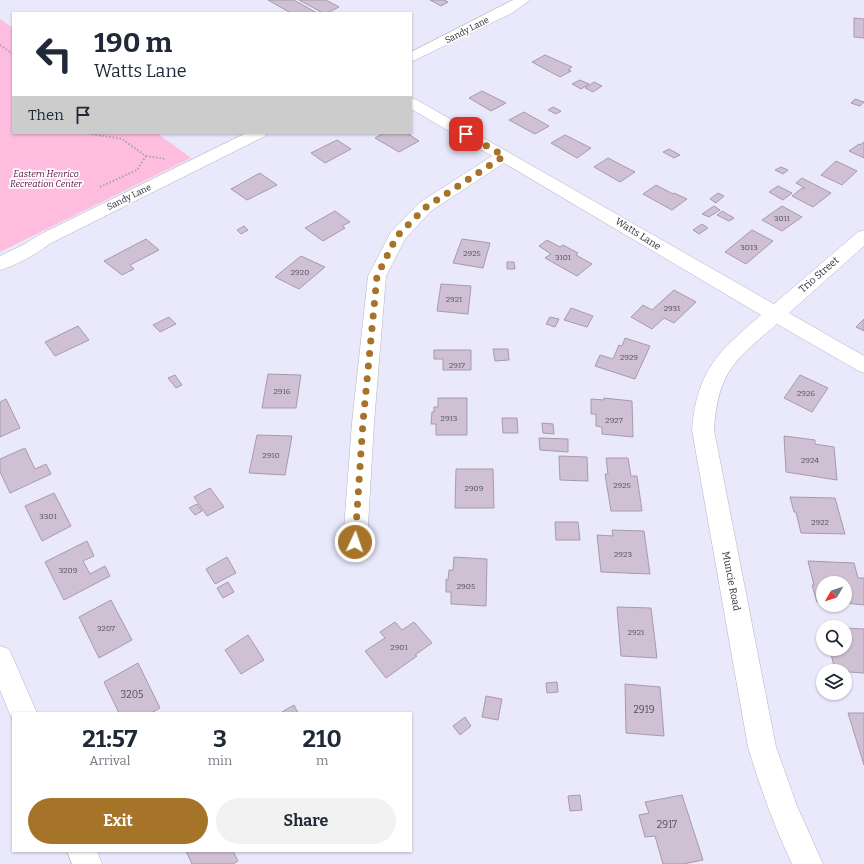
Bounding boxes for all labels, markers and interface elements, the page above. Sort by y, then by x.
street label: Sandy Lane [443,15,491,45]
text: 190 m [94,26,172,59]
icon: left [28,28,80,80]
text: Watts Lane [94,60,187,82]
icon: arrive [72,104,94,126]
text: Then [28,106,64,124]
pin [449,117,483,151]
icon: arrive [455,123,477,145]
park label: Eastern Henrico Recreation Center [10,169,82,189]
street label: Sandy Lane [105,182,153,212]
house number: 3011 [774,214,791,223]
street label: Watts Lane [613,215,663,253]
house number: 3013 [740,243,758,252]
house number: 2925 [463,249,481,258]
house number: 3101 [555,253,572,262]
street label: Trio Street [797,254,842,296]
house number: 2920 [291,268,309,277]
house number: 2921 [446,295,463,304]
house number: 2931 [664,304,681,313]
house number: 2929 [620,353,638,362]
house number: 2917 [449,361,465,370]
house number: 2916 [274,387,291,396]
house number: 2926 [797,389,815,398]
house number: 2913 [441,414,458,423]
house number: 2927 [605,416,623,425]
house number: 2910 [262,451,280,460]
house number: 2924 [801,456,819,465]
house number: 2925 [613,481,631,490]
house number: 2909 [465,484,484,493]
house number: 3301 [39,512,57,521]
house number: 2922 [811,518,829,527]
position arrow [334,521,376,563]
house number: 2923 [614,550,632,559]
street label: Muncie Road [719,550,743,612]
house number: 3209 [59,566,78,575]
north arrow [816,576,852,612]
map controls [816,576,852,700]
house number: 2905 [457,582,475,591]
button: search [816,620,852,656]
house number: 3207 [97,624,115,633]
house number: 2921 [628,628,645,637]
house number: 2901 [390,643,408,652]
button: layers [816,664,852,700]
house number: 3205 [121,689,143,701]
house number: 2919 [633,704,655,716]
text: 21:57 [82,725,137,753]
text: 3 [213,725,227,753]
text: 210 [303,725,342,753]
text: Arrival [89,753,130,768]
text: min [208,753,232,768]
text: m [316,753,328,768]
button: Exit [28,798,208,844]
button: Share [216,798,396,844]
house number: 2917 [657,819,677,831]

